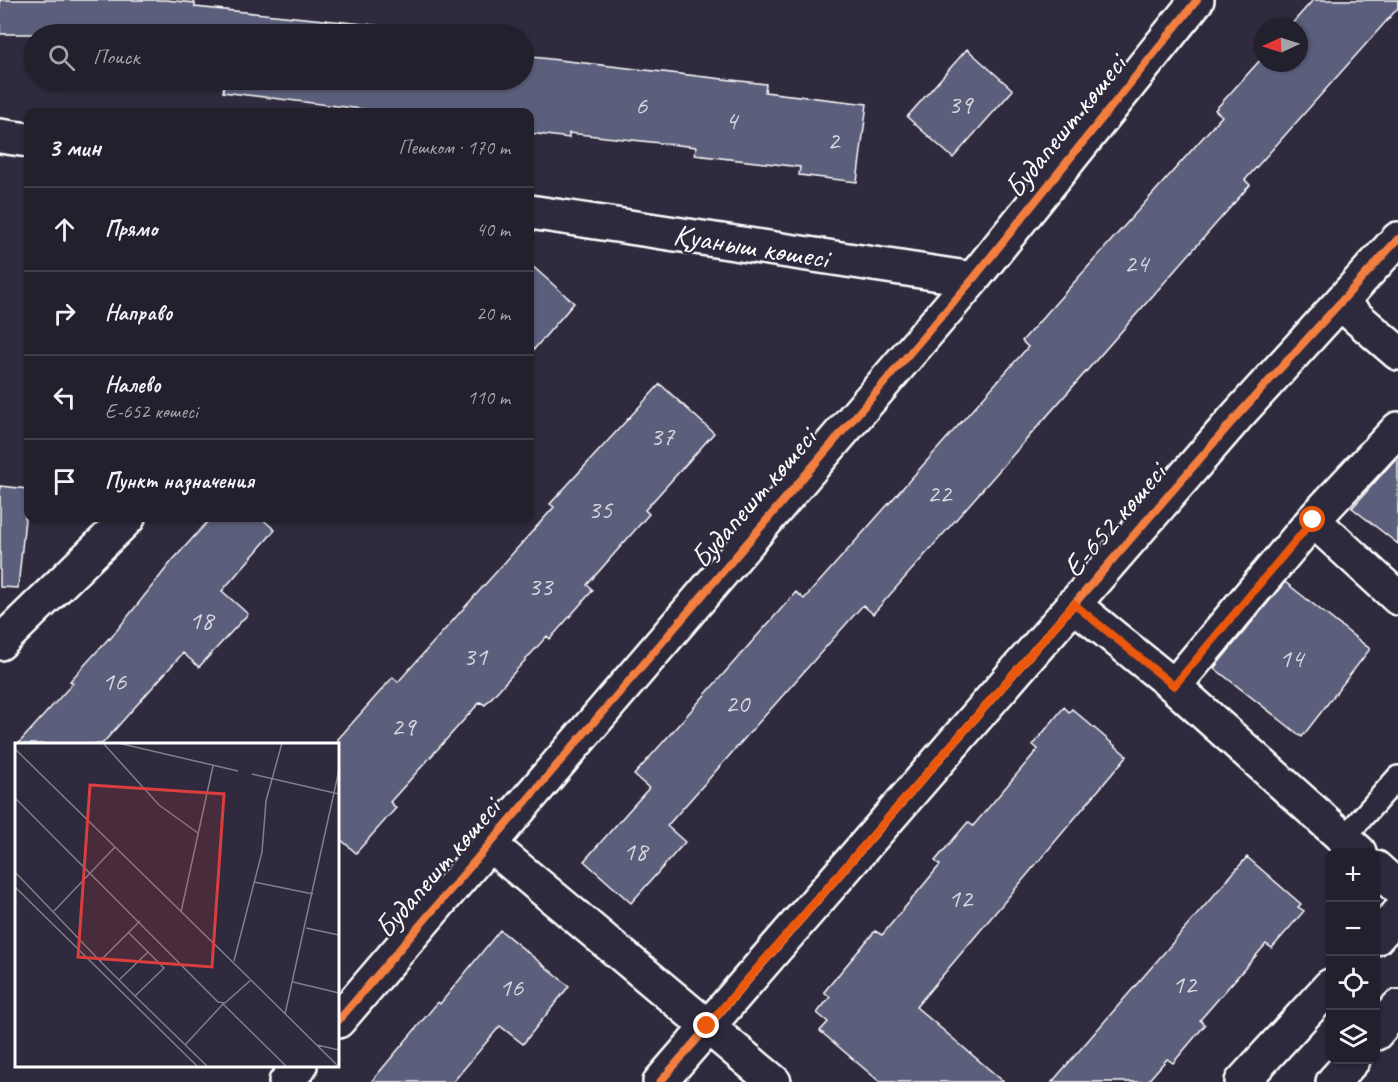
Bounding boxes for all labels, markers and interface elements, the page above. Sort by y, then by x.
north arrow [1254,18,1308,72]
search box [24,24,534,90]
icon: search [45,41,78,74]
text: Поиск [93,43,139,71]
street label: Будапешт көшесі [996,44,1136,205]
house number: 39 [948,87,974,121]
house number: 6 [635,88,648,122]
house number: 4 [725,103,740,137]
house number: 2 [827,123,841,157]
text: 3 мин [48,131,101,164]
text: Пешком · 170 m [398,135,510,160]
icon: ahead [48,213,81,246]
text: Прямо [105,215,157,243]
street label: Қуаныш көшесі [671,215,834,278]
text: 40 m [476,217,510,242]
house number: 24 [1124,246,1151,280]
icon: right [48,297,81,330]
text: Направо [105,299,172,327]
text: 20 m [476,301,510,326]
text: Налево [105,371,161,399]
icon: left [48,381,81,414]
text: 110 m [467,385,510,410]
text: Е-652 көшесі [105,399,198,424]
street label: Будапешт көшесі [682,418,826,576]
house number: 37 [650,419,676,453]
street label: Е-652 көшесі [1054,452,1176,585]
icon: arrive [48,465,81,498]
text: Пункт назначения [105,467,254,495]
house number: 22 [927,476,953,510]
house number: 35 [588,492,614,526]
route start [1299,506,1325,532]
house number: 33 [528,569,554,603]
house number: 18 [189,603,216,637]
house number: 31 [463,639,489,673]
house number: 14 [1279,641,1306,675]
house number: 16 [102,664,127,698]
house number: 20 [725,686,751,720]
house number: 29 [391,709,417,743]
inset map [15,743,339,1067]
street label: Будапешт көшесі [366,788,510,946]
house number: 18 [623,834,650,868]
map controls [1326,848,1380,1064]
button: + [1326,848,1380,902]
house number: 12 [948,881,974,915]
button: − [1326,902,1380,956]
button: locate [1326,956,1380,1010]
house number: 12 [1172,967,1198,1001]
house number: 16 [499,970,524,1004]
button: layers [1326,1010,1380,1064]
route end [693,1012,719,1038]

